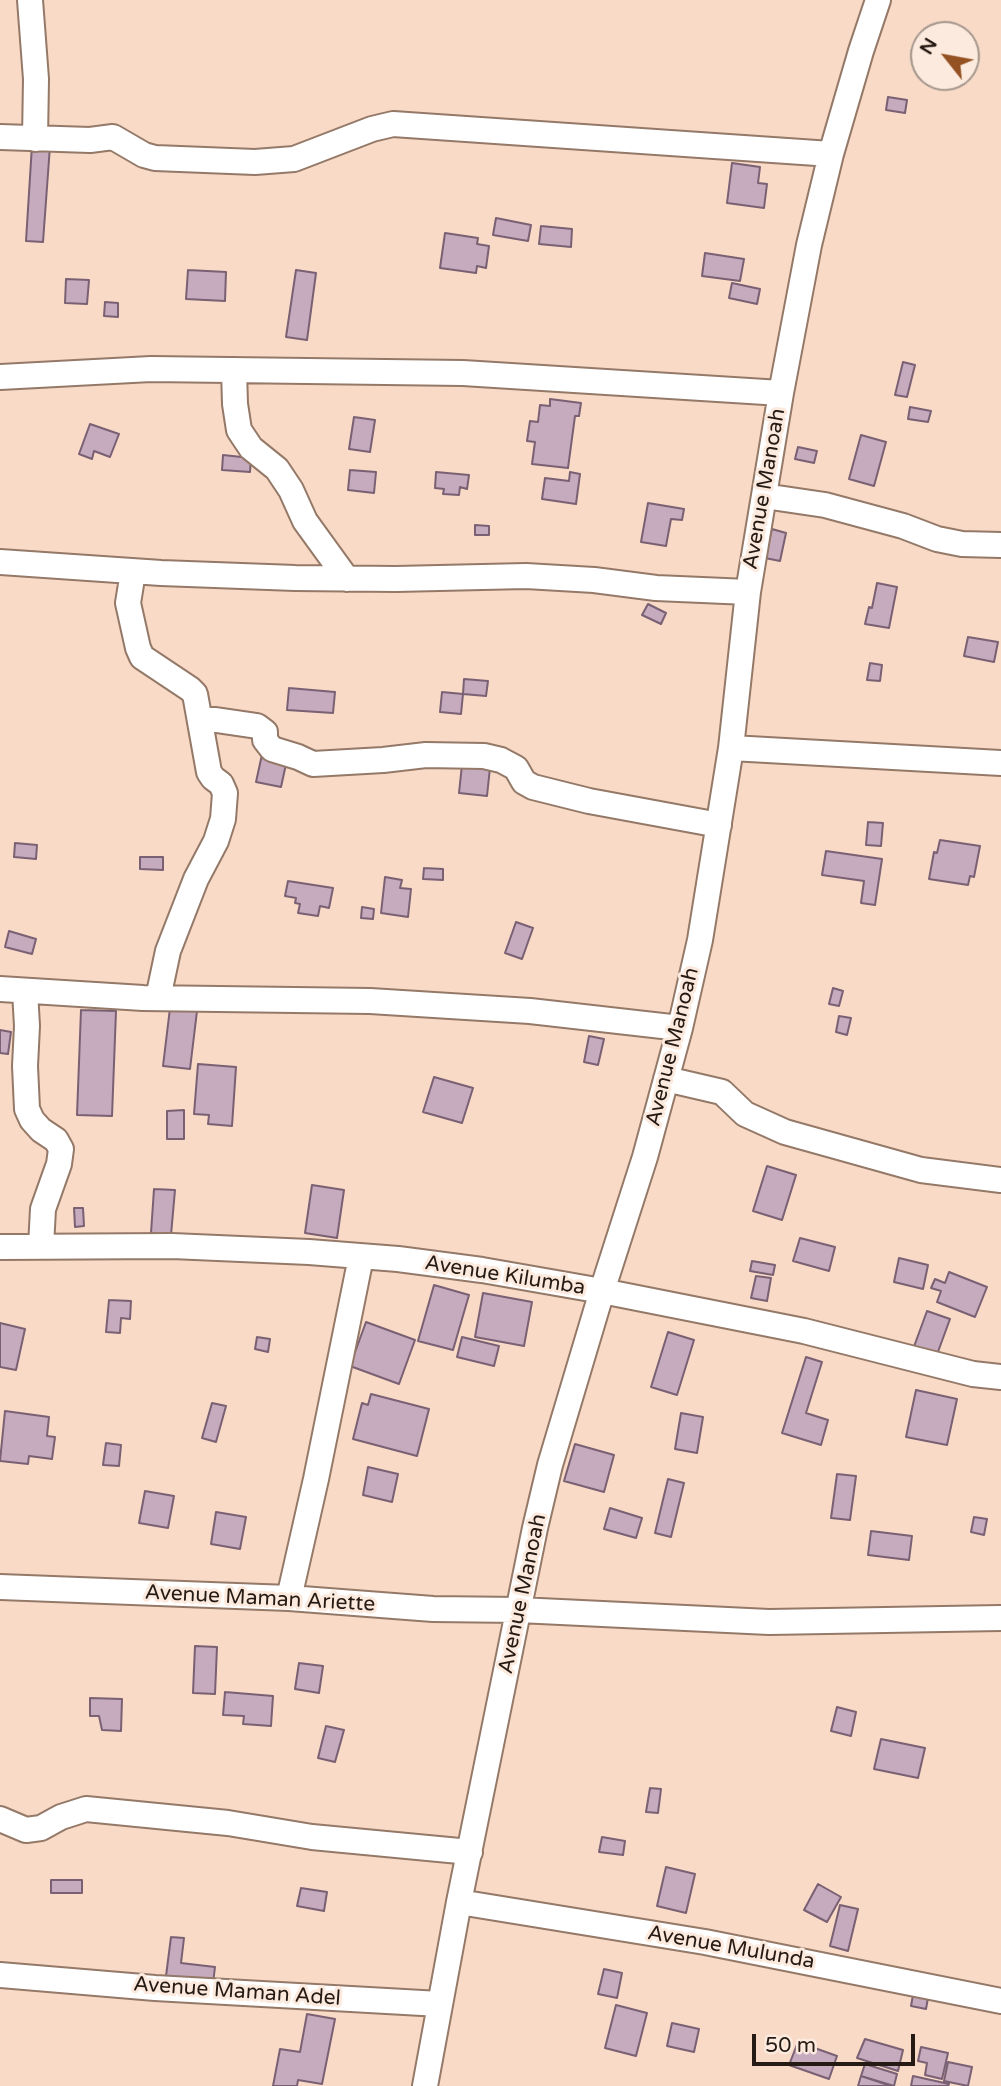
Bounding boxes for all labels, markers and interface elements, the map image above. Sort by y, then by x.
north arrow [910,21,980,91]
text: N [915,34,942,58]
street label: Avenue Manoah [738,407,792,571]
street label: Avenue Manoah [641,965,705,1129]
street label: Avenue Kilumba [423,1251,587,1301]
street label: Avenue Manoah [494,1512,552,1676]
street label: Avenue Maman Ariette [144,1580,376,1618]
street label: Avenue Mulunda [645,1921,817,1975]
street label: Avenue Maman Adel [132,1972,342,2012]
scale bar [756,2020,919,2064]
text: 50 m [765,2033,816,2058]

